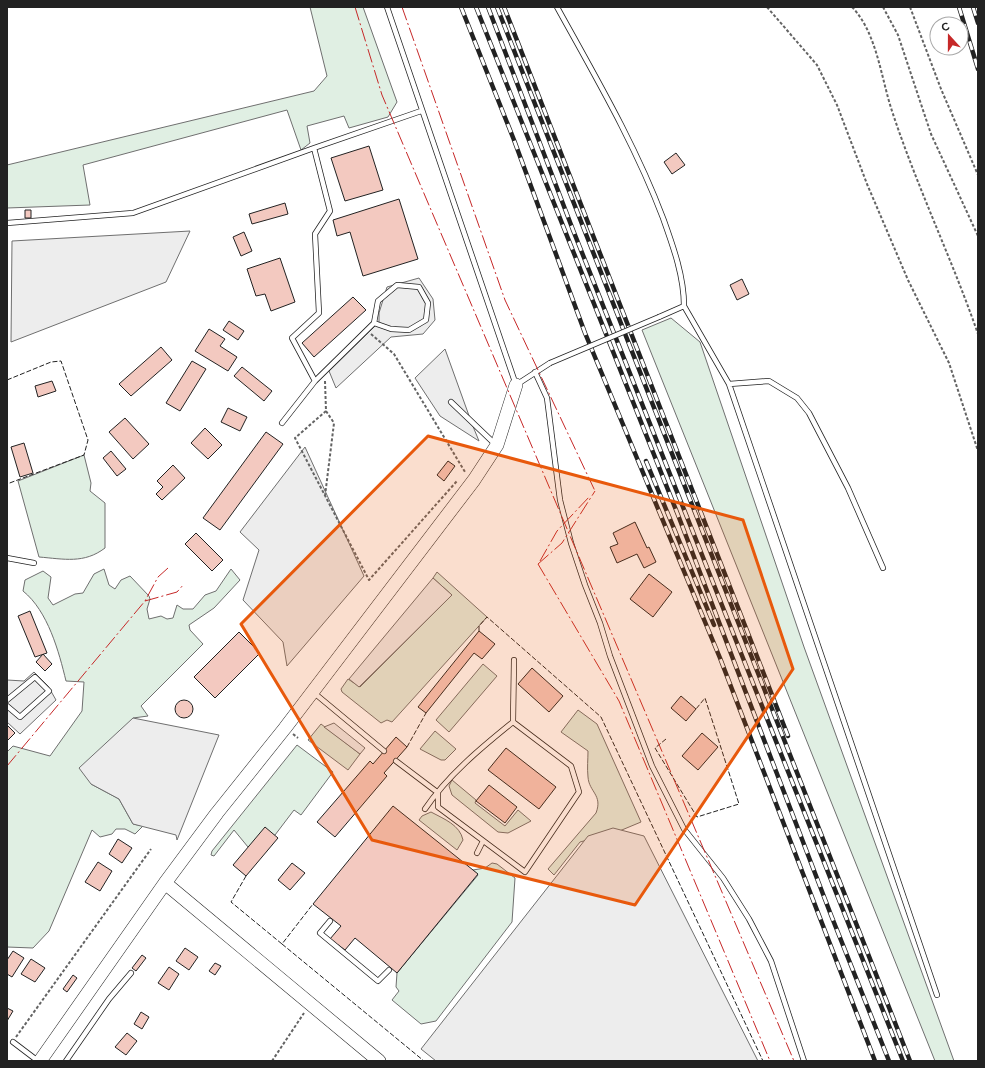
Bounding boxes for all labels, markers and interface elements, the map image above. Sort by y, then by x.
north arrow [929,16,969,56]
text: С [940,20,952,35]

